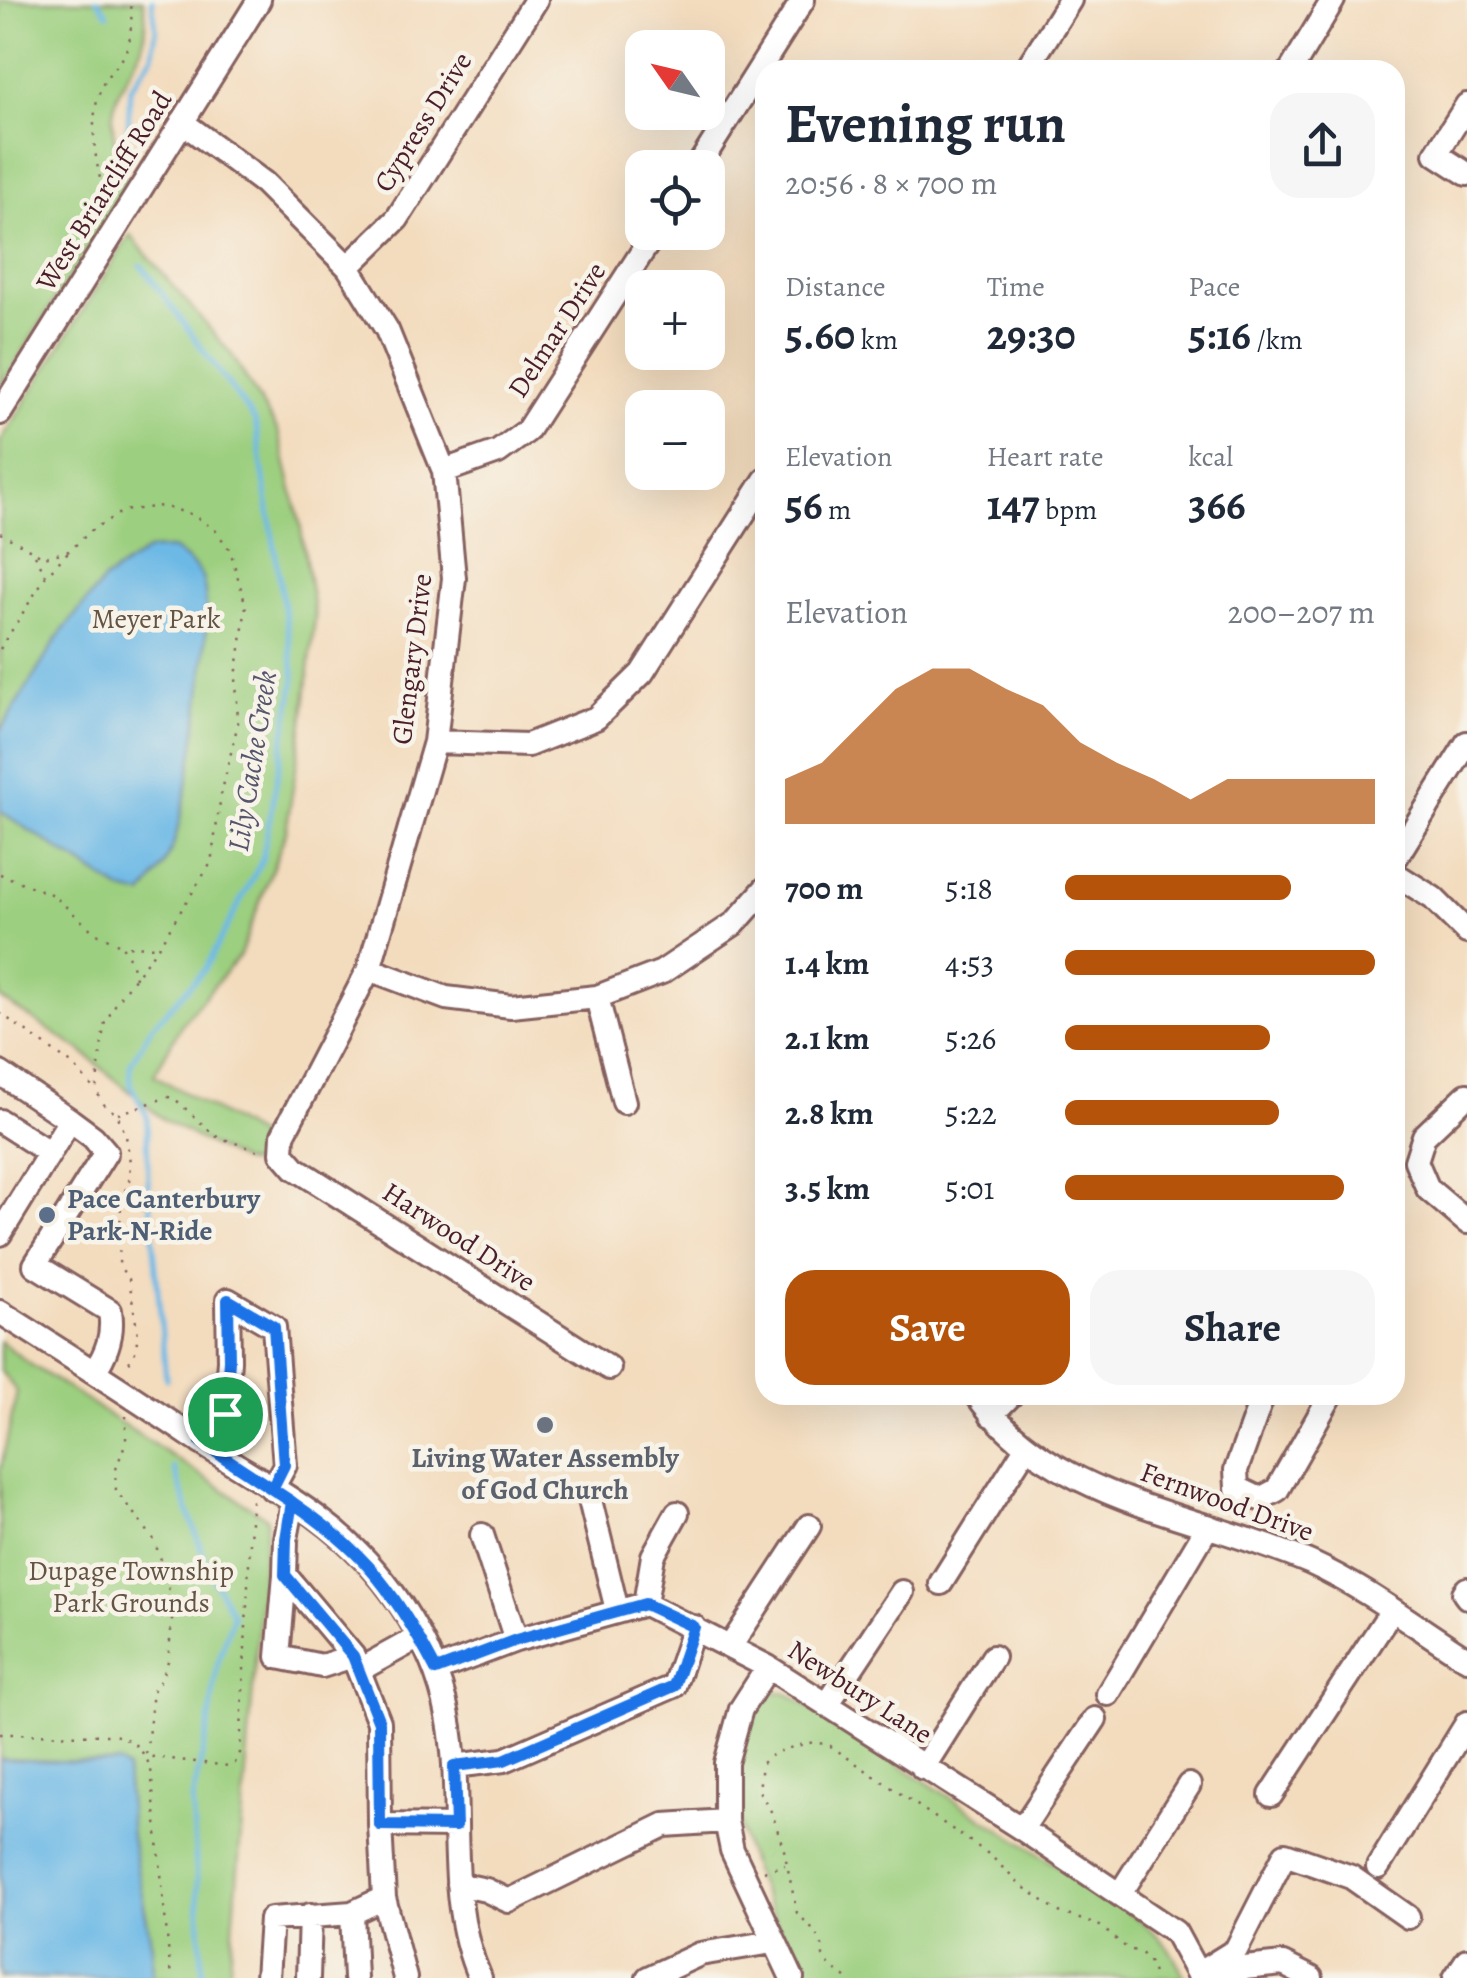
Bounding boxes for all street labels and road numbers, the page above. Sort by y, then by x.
street label: Cypress Drive [365,45,481,199]
street label: West Briarcliff Road [27,83,181,299]
street label: Delmar Drive [499,255,615,405]
street label: Glengary Drive [383,571,441,747]
street label: Harwood Drive [375,1173,543,1301]
street label: Fernwood Drive [1135,1453,1319,1551]
street label: Newbury Lane [780,1631,940,1753]

